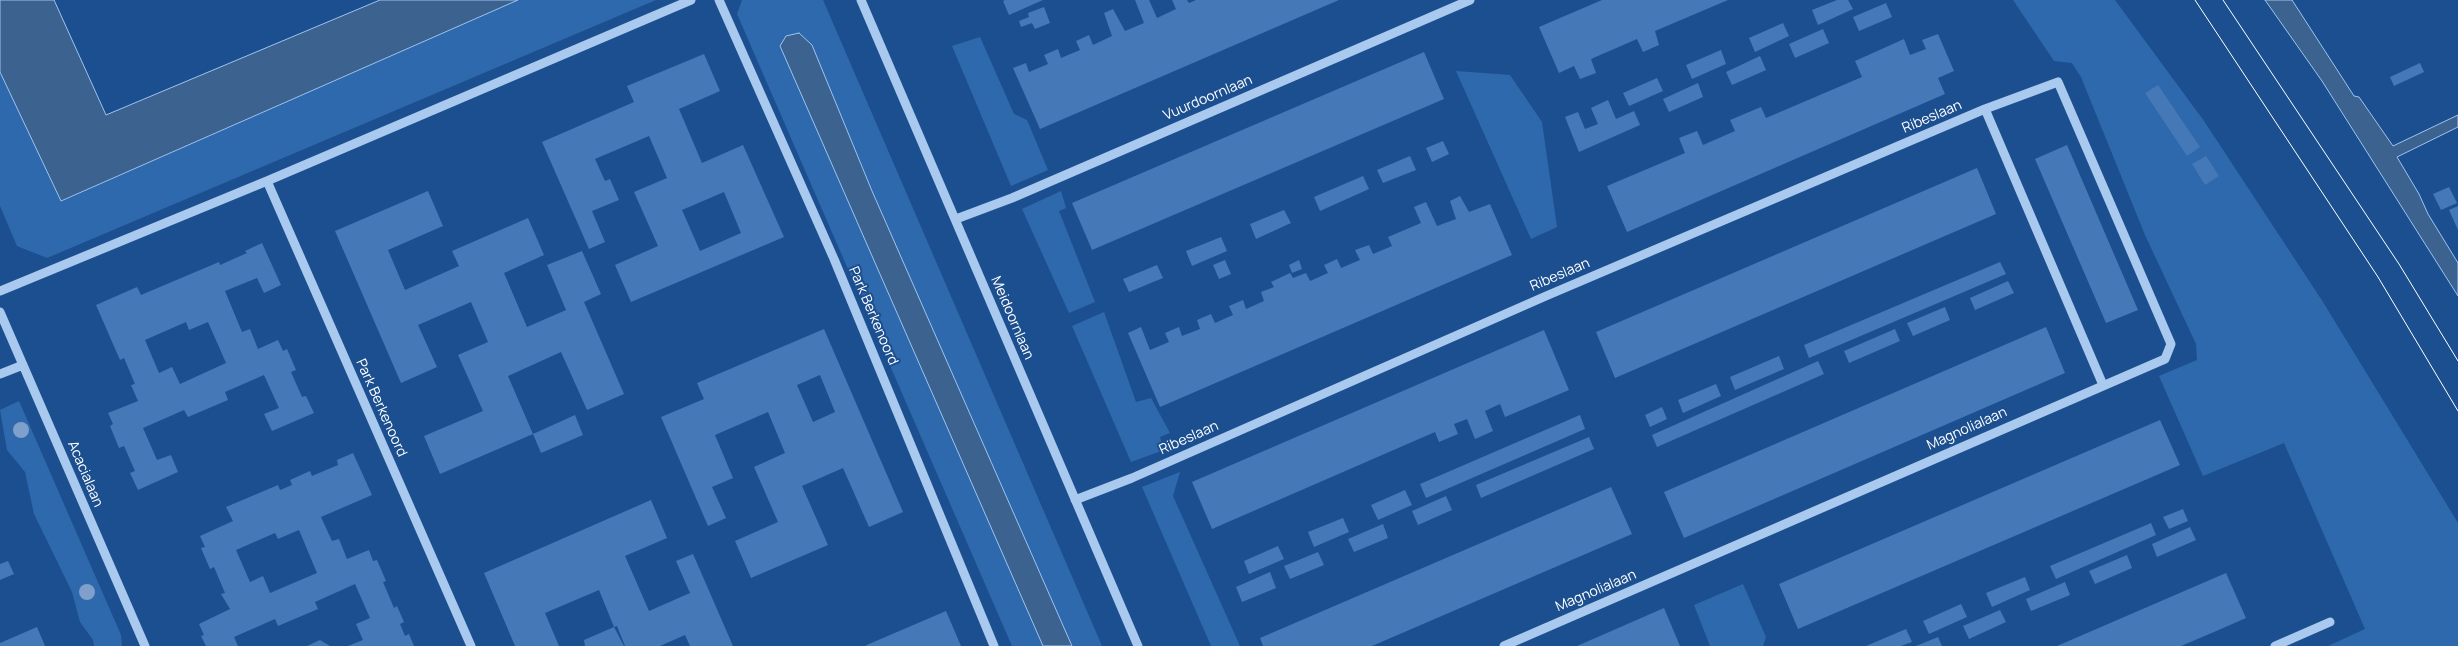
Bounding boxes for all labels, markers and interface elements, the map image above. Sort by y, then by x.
street label: Vuurdoornlaan [1161,72,1255,124]
street label: Ribeslaan [1900,97,1964,137]
street label: Ribeslaan [1528,255,1592,295]
street label: Park Berkenoord [845,264,901,368]
street label: Meidoornlaan [987,274,1037,362]
street label: Park Berkenoord [352,356,410,460]
street label: Magnolialaan [1924,404,2010,454]
street label: Ribeslaan [1157,418,1221,458]
street label: Acacialaan [64,438,106,510]
street label: Magnolialaan [1553,566,1639,616]

